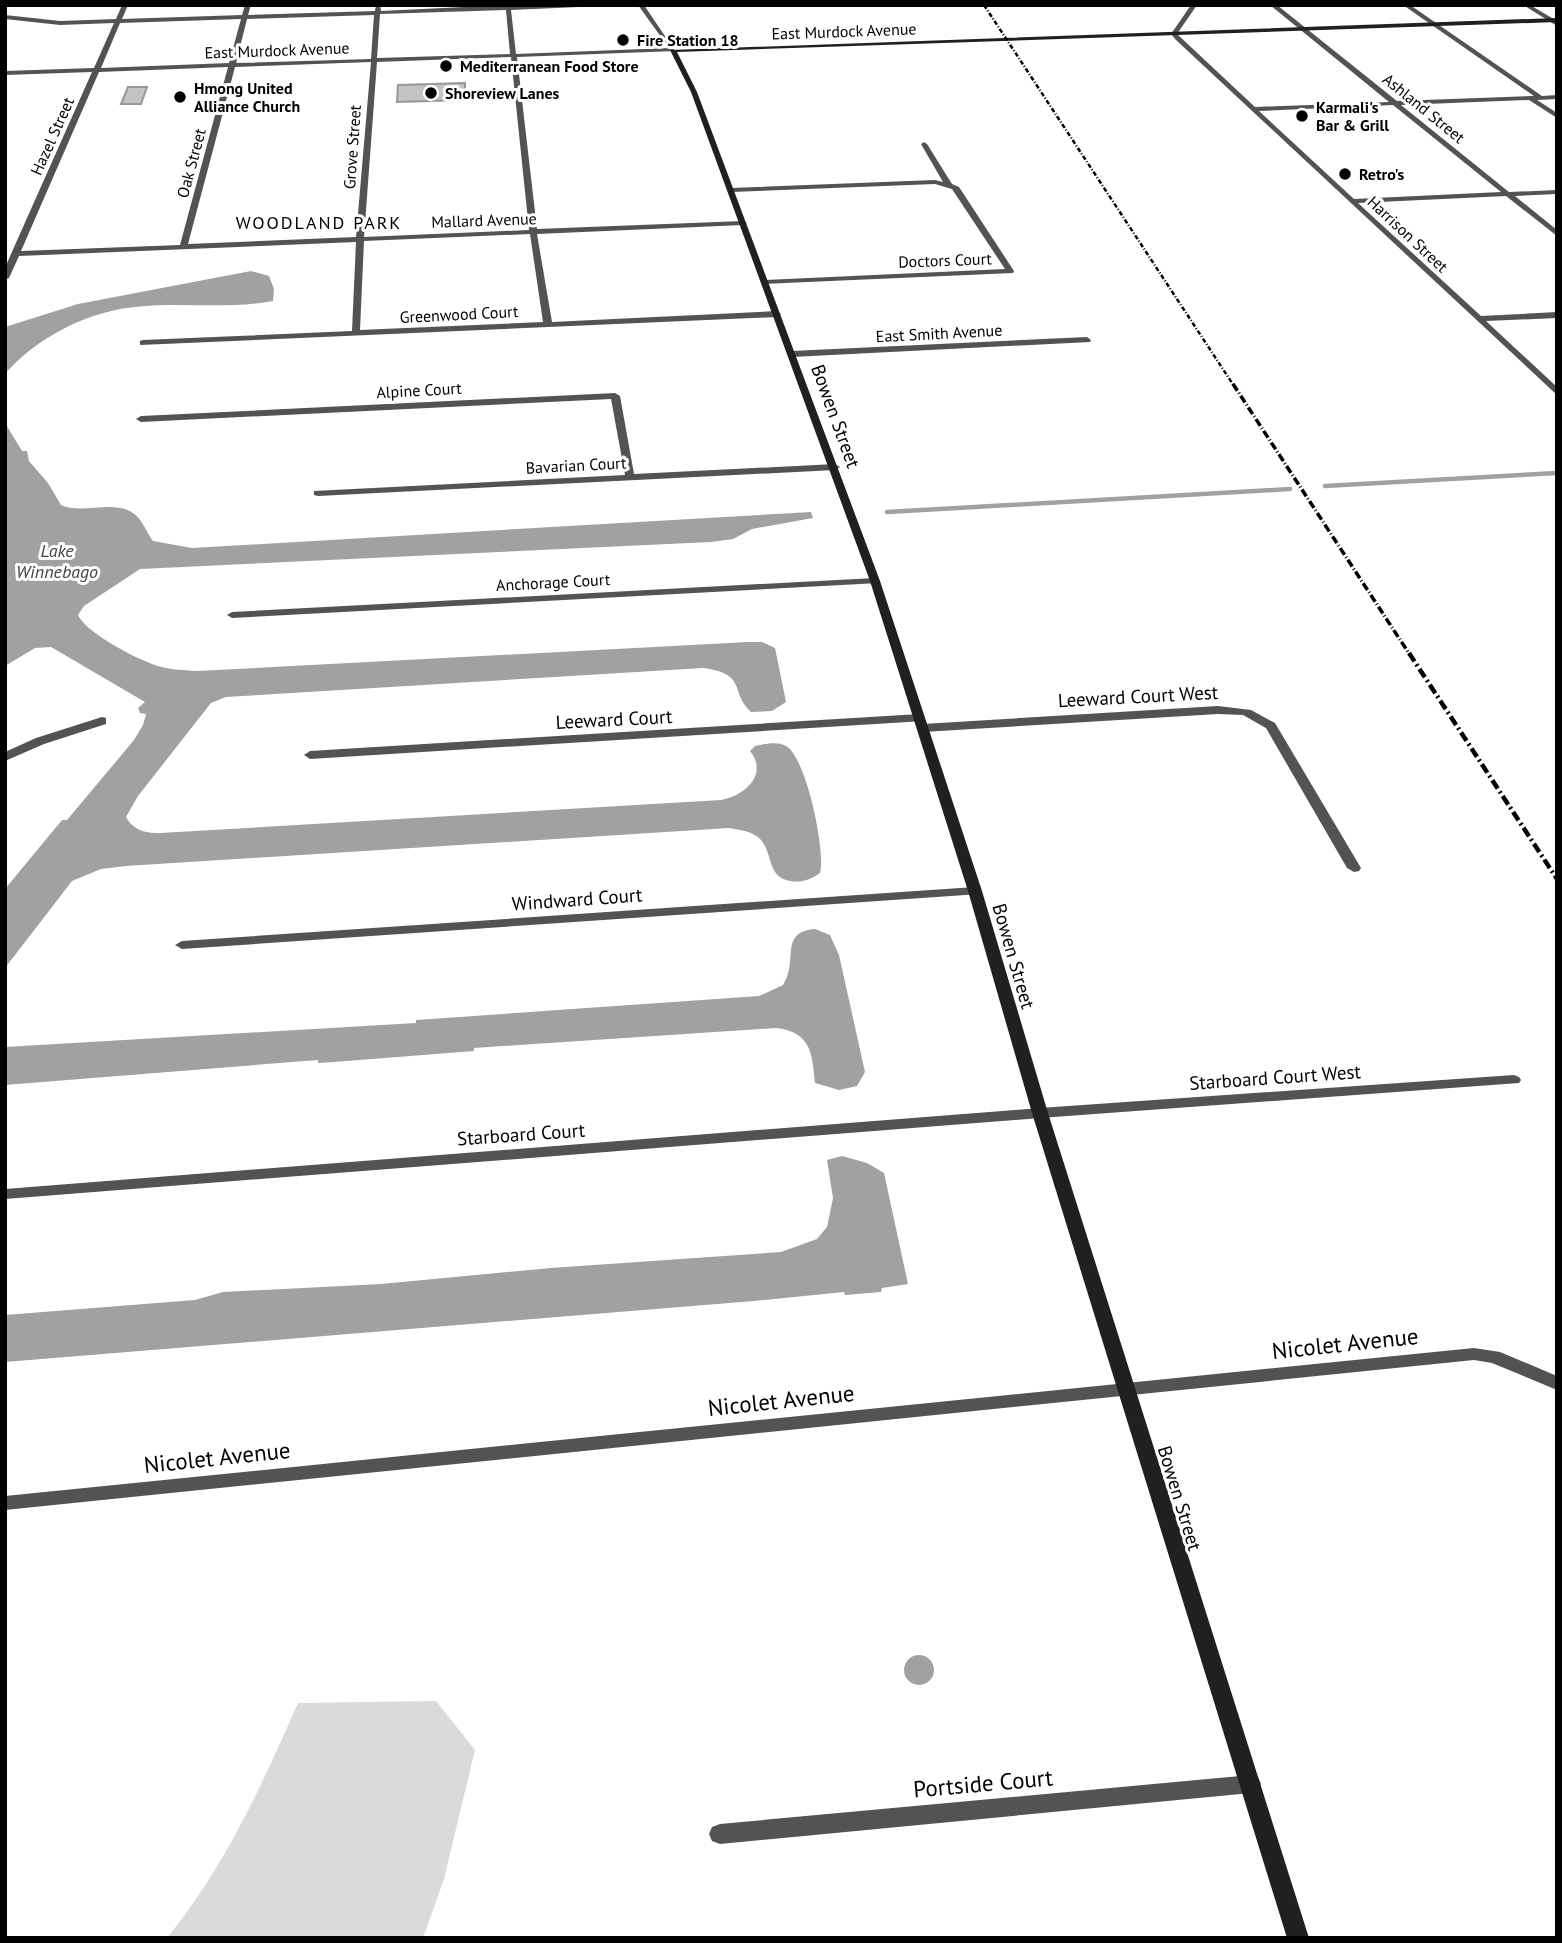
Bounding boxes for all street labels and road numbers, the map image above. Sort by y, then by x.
street label: East Murdock Avenue [771,18,917,44]
street label: East Murdock Avenue [204,37,350,63]
street label: Ashland Street [1379,69,1470,148]
street label: Hazel Street [26,93,78,178]
street label: Grove Street [339,104,365,190]
street label: Oak Street [172,125,210,200]
street label: Harrison Street [1363,192,1453,277]
street label: Mallard Avenue [431,208,537,232]
street label: Doctors Court [898,248,993,272]
street label: Greenwood Court [399,301,519,327]
street label: East Smith Avenue [875,320,1003,346]
street label: Bowen Street [806,361,866,472]
street label: Alpine Court [376,378,463,402]
street label: Bavarian Court [525,452,627,478]
street label: Anchorage Court [495,569,611,595]
street label: Leeward Court West [1057,680,1219,712]
street label: Leeward Court [555,704,674,734]
street label: Windward Court [511,882,644,916]
street label: Bowen Street [988,901,1041,1012]
street label: Starboard Court West [1188,1059,1362,1095]
street label: Starboard Court [456,1118,586,1150]
street label: Nicolet Avenue [1270,1321,1420,1365]
street label: Nicolet Avenue [706,1378,856,1422]
street label: Nicolet Avenue [142,1435,292,1479]
street label: Bowen Street [1153,1443,1207,1554]
street label: Portside Court [912,1762,1054,1804]

